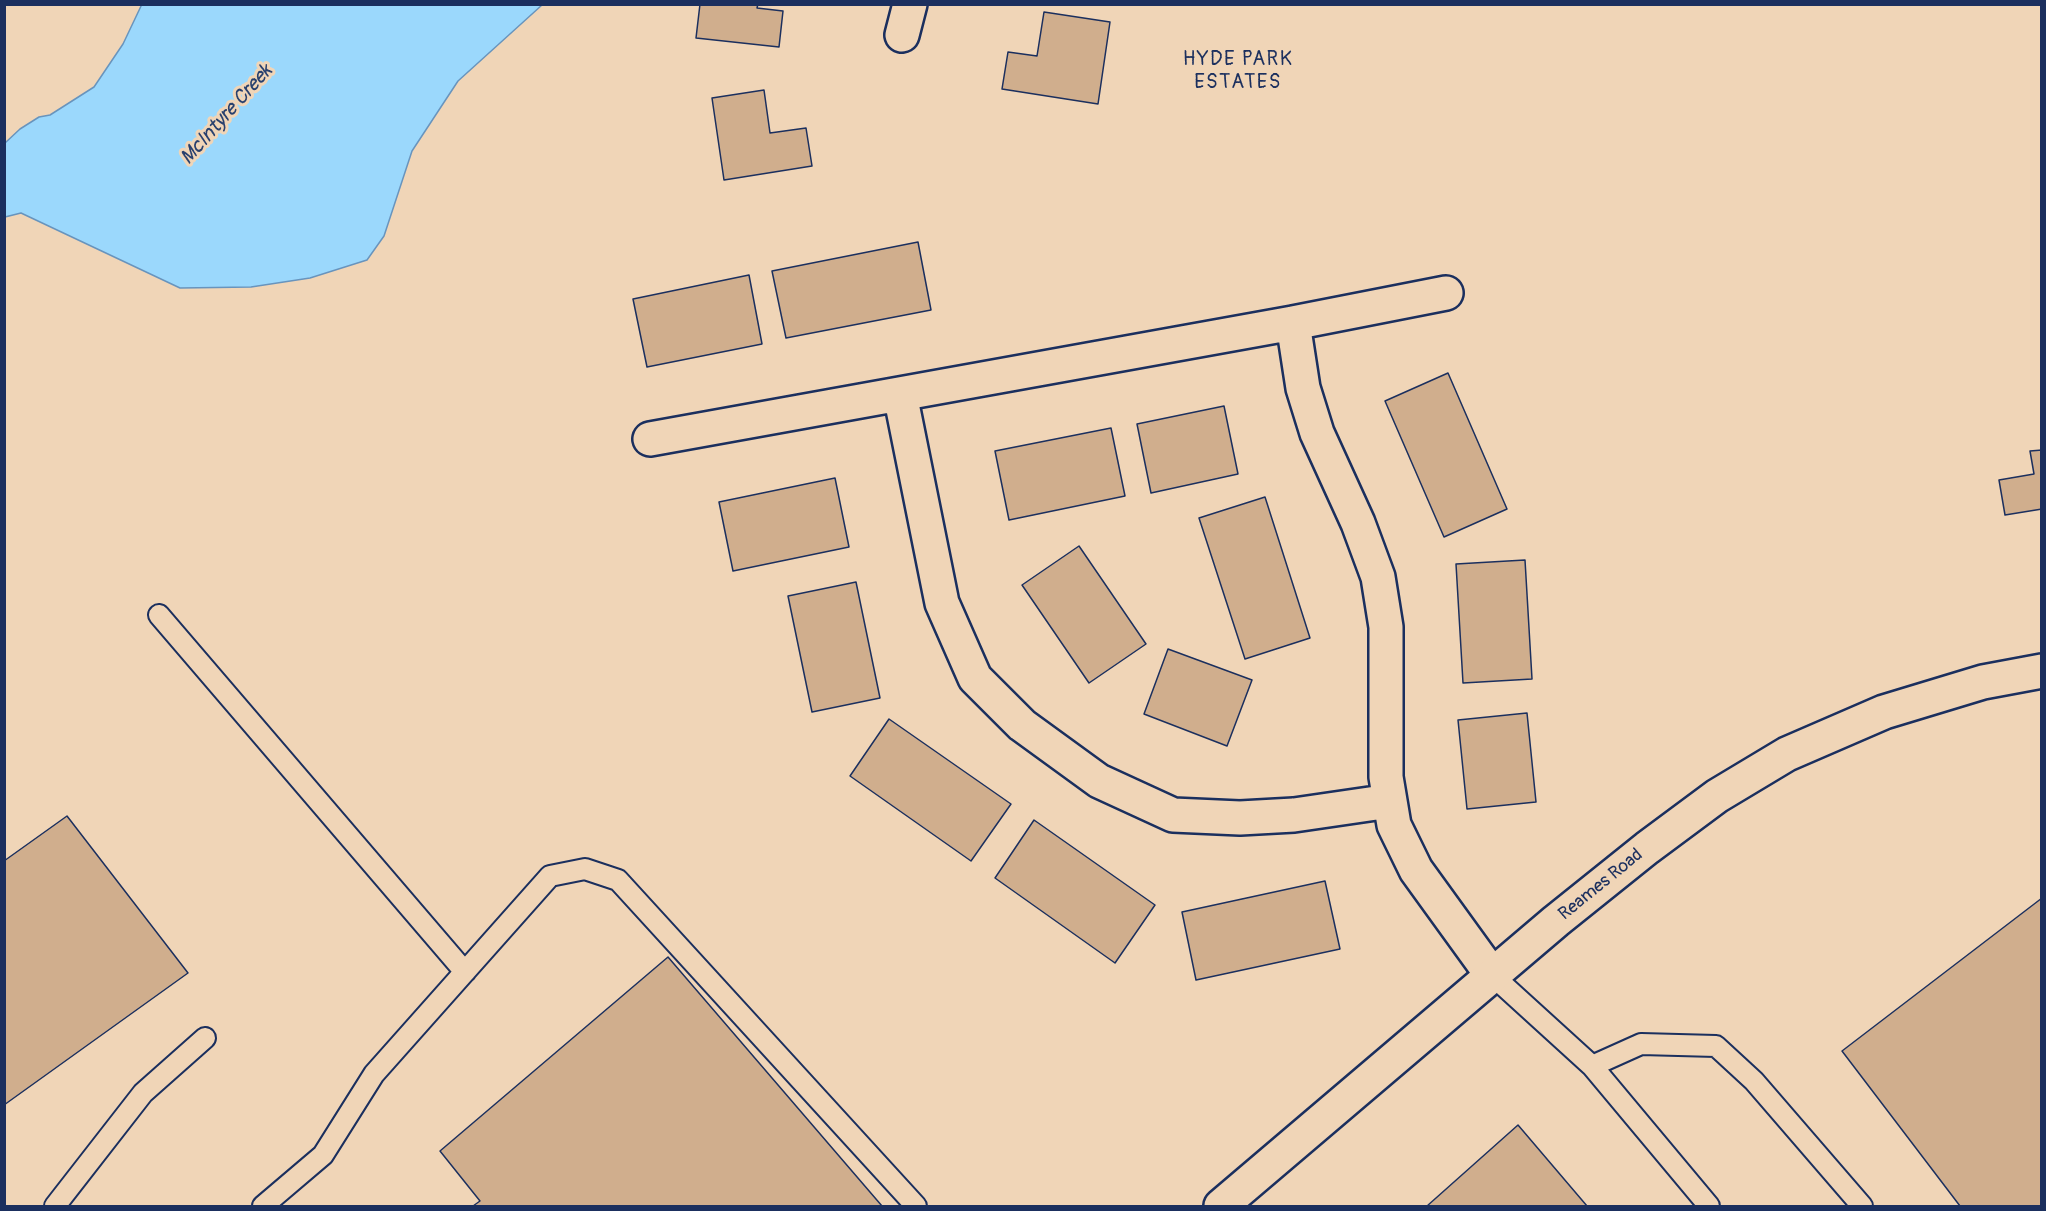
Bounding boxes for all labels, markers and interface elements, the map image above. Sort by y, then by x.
district label: HYDE PARK ESTATES [1183,48,1293,95]
water label: McIntyre Creek [176,60,278,170]
street label: Reames Road [1555,845,1647,925]

